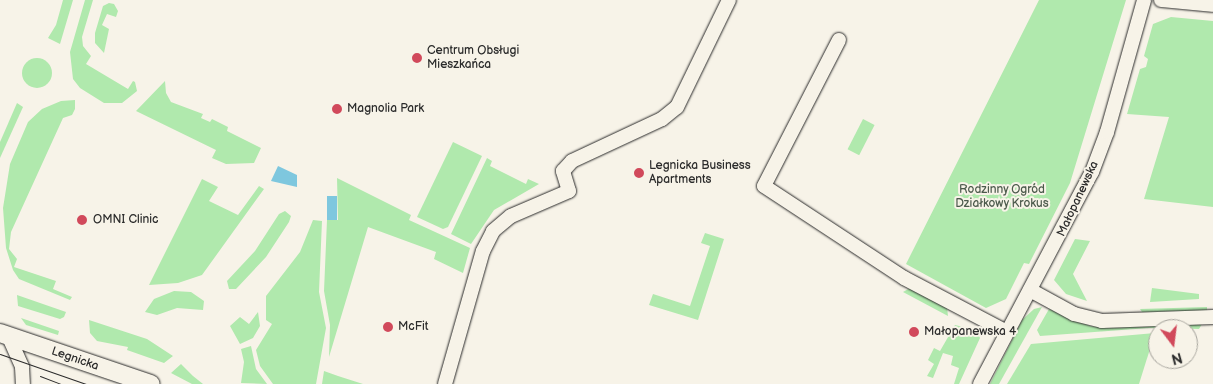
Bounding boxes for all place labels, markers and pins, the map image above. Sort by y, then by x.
place label: Centrum Obsługi Mieszkańca [427,44,519,72]
marker: Centrum Obsługi Mieszkańca [411,52,423,64]
place label: Magnolia Park [347,102,424,116]
marker: Magnolia Park [331,103,343,115]
place label: Legnicka Business Apartments [649,159,751,187]
marker: Legnicka Business Apartments [633,167,645,179]
marker: OMNI Clinic [75,213,89,227]
place label: OMNI Clinic [93,213,158,227]
place label: McFit [398,320,428,334]
marker: McFit [382,321,394,333]
place label: Małopanewska 4 [924,325,1016,339]
marker: Małopanewska 4 [908,326,920,338]

